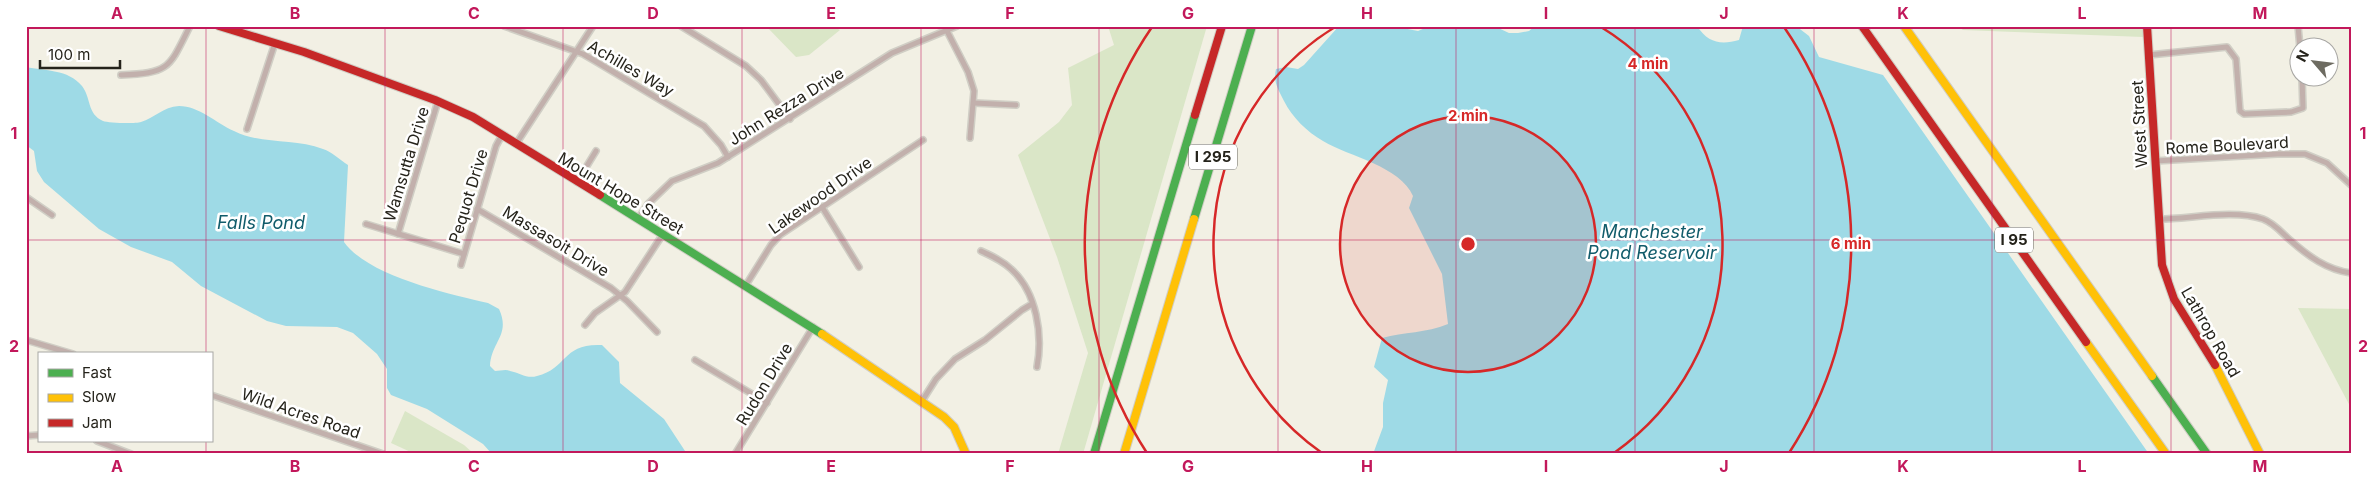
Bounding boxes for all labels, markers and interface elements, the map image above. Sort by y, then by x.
text: A [111,3,123,23]
text: B [290,3,300,23]
text: C [468,3,480,23]
text: D [647,3,659,23]
text: E [826,3,836,23]
text: F [1005,3,1015,23]
text: G [1182,3,1194,23]
text: H [1361,3,1373,23]
text: I [1544,3,1548,23]
text: J [1719,3,1729,23]
text: K [1897,3,1909,23]
text: L [2077,3,2087,23]
text: M [2253,3,2267,23]
street label: Achilles Way [584,35,678,101]
scale bar [40,38,120,70]
north arrow [2290,38,2340,88]
text: 100 m [48,45,90,64]
text: N [2292,47,2312,64]
text: 4 min [1628,54,1668,73]
street label: John Rezza Drive [725,63,847,149]
street label: West Street [2127,80,2151,168]
street label: Wamsutta Drive [379,104,433,224]
text: 2 min [1448,106,1488,125]
text: 1 [11,123,17,143]
text: 1 [2360,123,2366,143]
street label: Rome Boulevard [2165,132,2289,158]
road number: I 295 [1189,144,1237,170]
street label: Pequot Drive [444,146,492,246]
street label: Mount Hope Street [555,148,687,238]
street label: Lakewood Drive [765,152,875,238]
street label: Massasoit Drive [499,201,613,281]
water label: Falls Pond [217,212,305,233]
water label: Manchester Pond Reservoir [1587,221,1718,263]
road number: I 95 [1995,228,2033,252]
text: 6 min [1831,234,1871,253]
centre of rings [1459,235,1477,253]
street label: Lathrop Road [2177,283,2245,381]
text: 2 [9,336,19,356]
text: 2 [2358,336,2368,356]
street label: Rudon Drive [732,339,796,429]
legend [38,352,212,442]
text: Fast [82,363,112,382]
street label: Wild Acres Road [239,383,363,443]
text: Slow [82,387,116,406]
text: Jam [82,413,112,432]
text: A [111,456,123,476]
text: B [290,456,300,476]
text: C [468,456,480,476]
text: D [647,456,659,476]
text: E [826,456,836,476]
text: F [1005,456,1015,476]
text: G [1182,456,1194,476]
text: H [1361,456,1373,476]
text: I [1544,456,1548,476]
text: J [1719,456,1729,476]
text: K [1897,456,1909,476]
text: L [2077,456,2087,476]
text: M [2253,456,2267,476]

